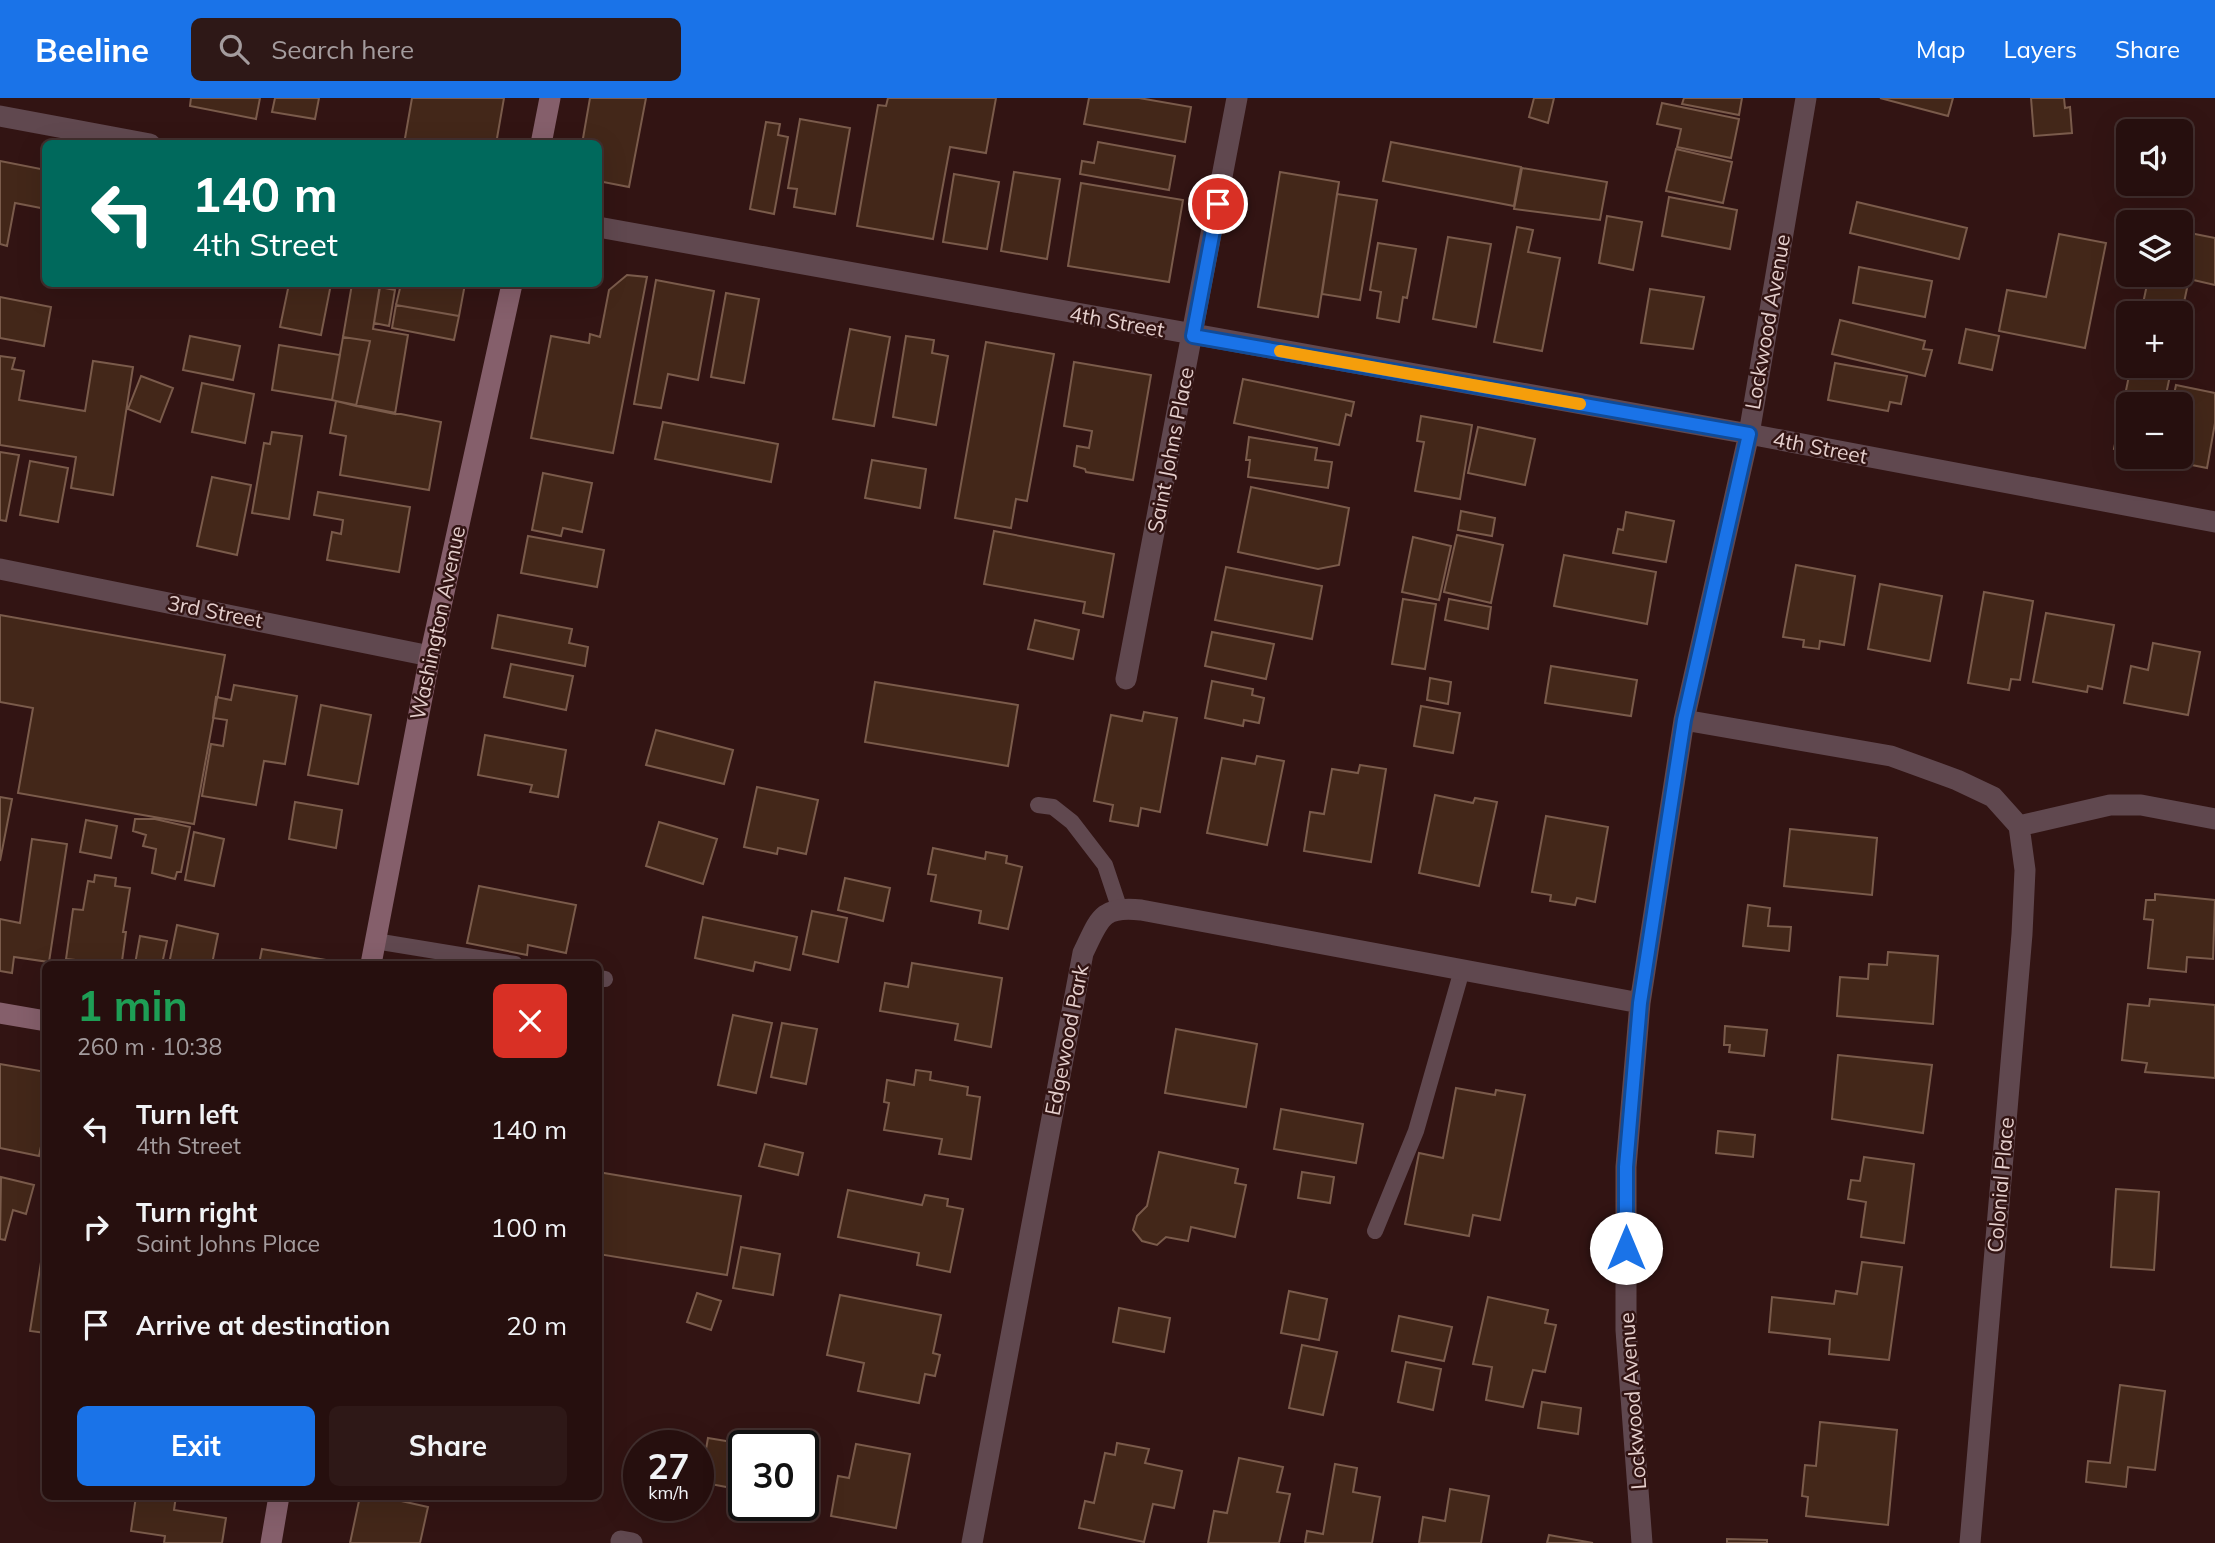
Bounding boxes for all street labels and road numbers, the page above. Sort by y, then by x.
street label: Lockwood Avenue [1739,232,1795,411]
street label: 4th Street [1068,300,1167,342]
street label: Saint Johns Place [1141,365,1199,535]
street label: 4th Street [1771,425,1870,469]
street label: Washington Avenue [404,523,470,722]
street label: 3rd Street [165,589,265,633]
street label: Edgewood Park [1039,962,1093,1117]
street label: Colonial Place [1981,1116,2019,1254]
street label: Lockwood Avenue [1613,1312,1651,1491]

